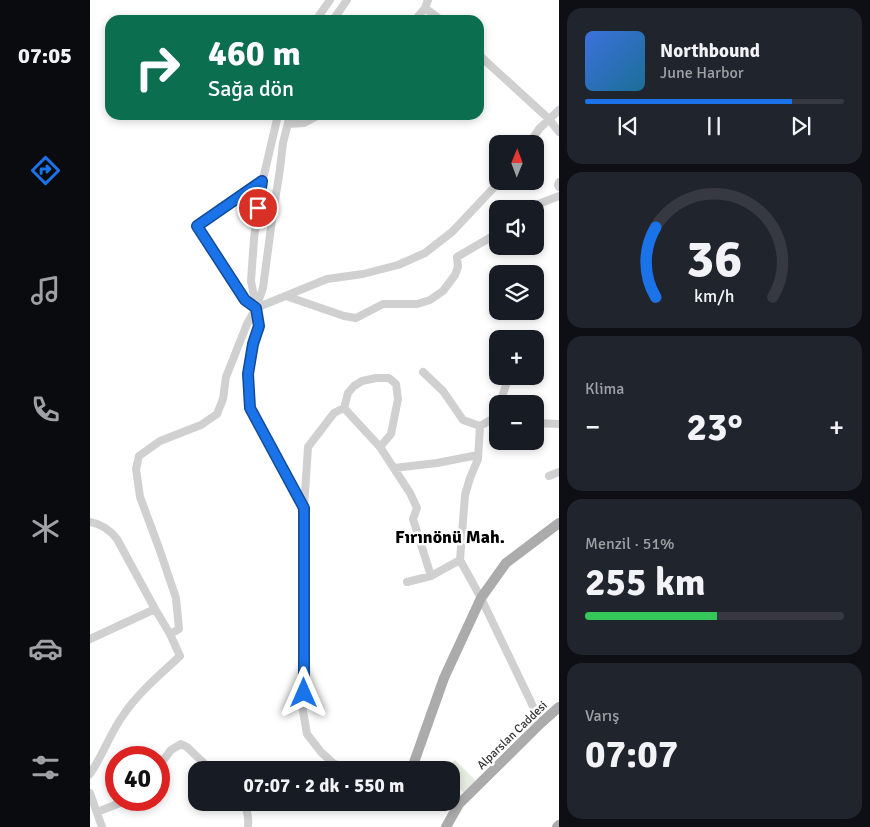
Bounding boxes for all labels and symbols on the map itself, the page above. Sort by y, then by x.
north arrow [489,135,544,190]
pin [237,187,279,229]
district label: Fırınönü Mah. [395,526,505,548]
position arrow [277,666,329,718]
street label: Alparslan Caddesi [474,698,551,773]
speed limit sign: 40 [105,746,170,811]

